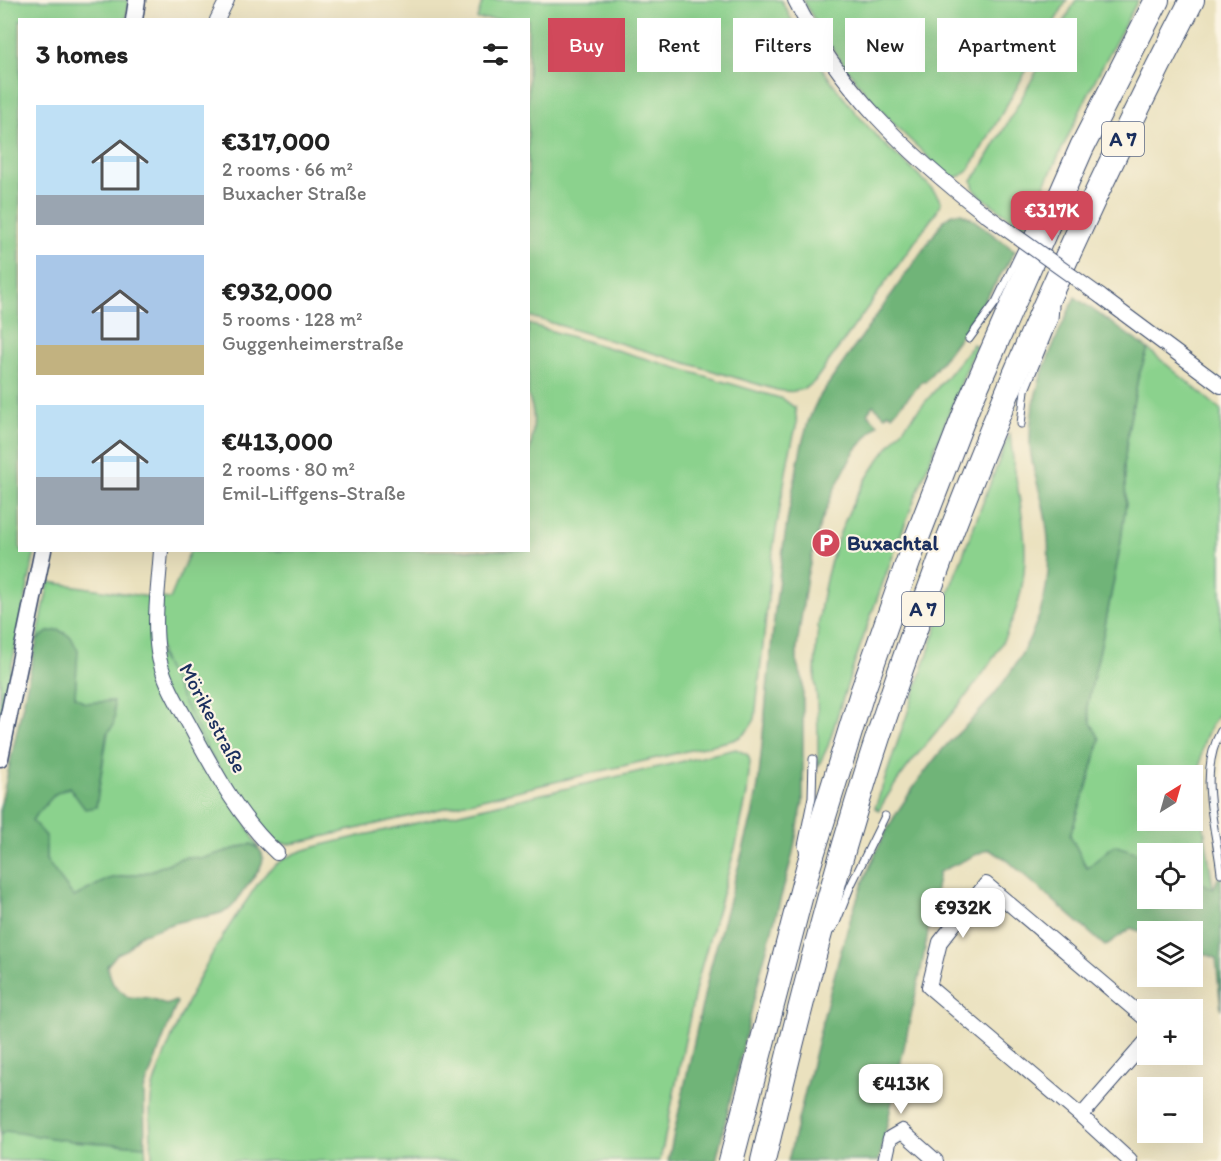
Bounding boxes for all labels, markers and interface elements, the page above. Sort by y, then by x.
chip: Buy [548,18,625,72]
chip: Rent [637,18,721,72]
chip: Filters [733,18,833,72]
chip: New [845,18,925,72]
chip: Apartment [937,18,1077,72]
text: 3 homes [36,38,128,70]
icon: filters [479,38,512,71]
road number: A 7 [1102,122,1144,156]
text: €317,000 [222,125,330,157]
icon: home [84,129,156,201]
text: 2 rooms · 66 m² [222,157,353,181]
text: Buxacher Straße [222,181,366,205]
pin: €317K [1010,191,1094,242]
text: €317K [1025,198,1079,222]
text: €932,000 [222,275,333,307]
icon: home [84,279,156,351]
text: 5 rooms · 128 m² [222,307,363,331]
text: Guggenheimerstraße [222,331,404,355]
text: €413,000 [222,425,333,457]
icon: home [84,429,156,501]
text: 2 rooms · 80 m² [222,457,355,481]
text: Emil-Liffgens-Straße [222,481,405,505]
parking icon: Buxachtal [810,527,842,559]
place label: Buxachtal [847,530,939,555]
road number: A 7 [902,592,944,626]
street label: Mörikestraße [174,659,253,777]
north arrow [1137,765,1203,831]
map controls [1137,765,1203,1143]
button: locate [1137,843,1203,909]
pin: €932K [921,888,1005,939]
text: €932K [935,895,991,919]
button: layers [1137,921,1203,987]
button: + [1137,999,1203,1065]
pin: €413K [859,1064,943,1115]
text: €413K [873,1071,929,1095]
button: − [1137,1077,1203,1143]

